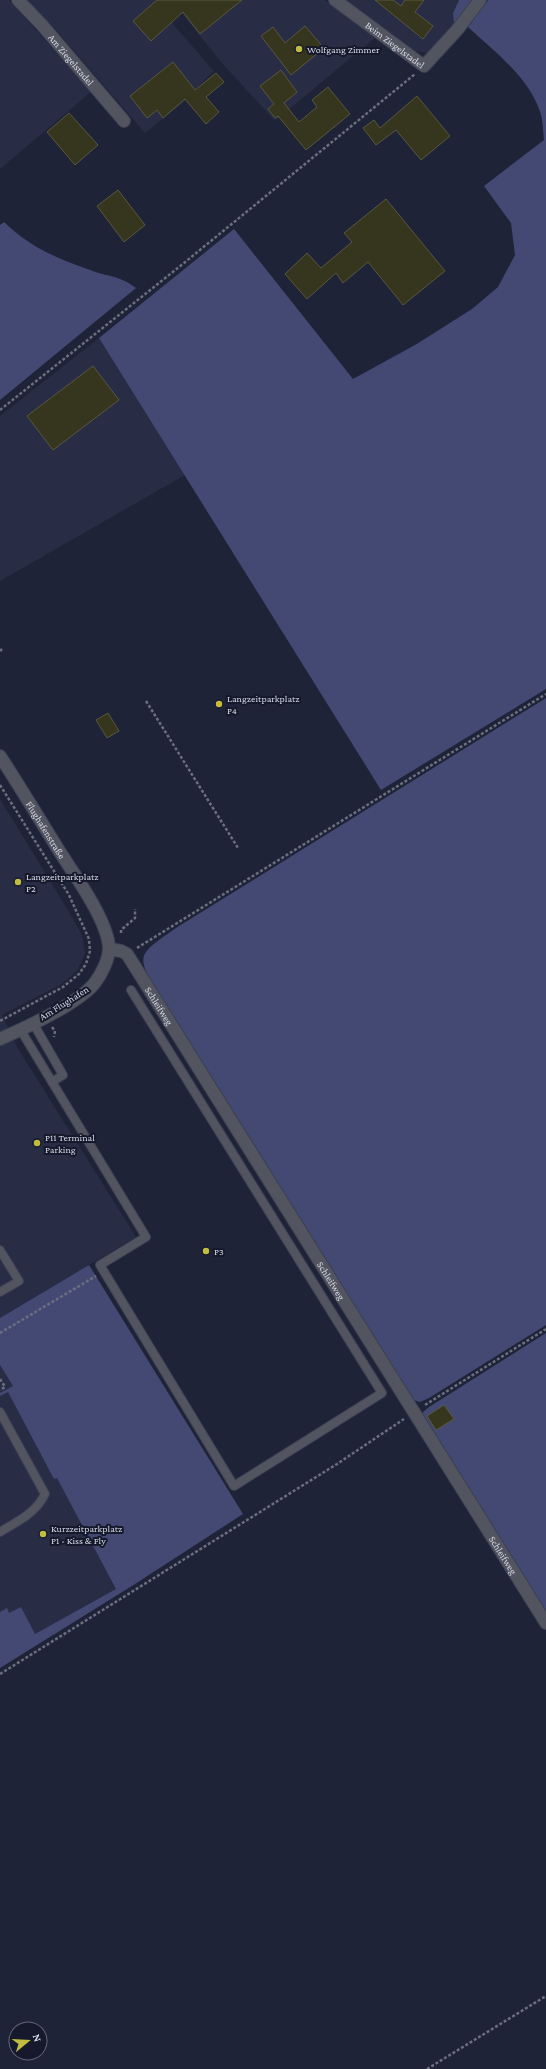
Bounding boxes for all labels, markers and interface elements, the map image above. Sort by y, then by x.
street label: Beim Ziegelstadel [364,19,427,70]
street label: Am Ziegelstadel [47,32,97,88]
marker: Wolfgang Zimmer [294,44,304,54]
place label: Wolfgang Zimmer [307,44,380,55]
place label: Langzeitparkplatz P4 [227,693,300,716]
marker: Langzeitparkplatz P4 [214,699,224,709]
street label: Flughafenstraße [24,799,68,861]
place label: Langzeitparkplatz P2 [26,871,99,894]
marker: Langzeitparkplatz P2 [13,877,23,887]
street label: Am Flughafen [37,983,91,1022]
street label: Schleifweg [143,985,176,1027]
place label: P11 Terminal Parking [45,1132,95,1155]
marker: P11 Terminal Parking [32,1138,42,1148]
marker: P3 [201,1246,211,1256]
place label: P3 [214,1246,224,1257]
street label: Schleifweg [315,1259,348,1302]
place label: Kurzzeitparkplatz P1 - Kiss & Fly [51,1523,122,1546]
marker: Kurzzeitparkplatz P1 - Kiss & Fly [38,1529,48,1539]
street label: Schleifweg [487,1534,520,1576]
north arrow [8,2021,48,2061]
text: N [31,2032,45,2044]

